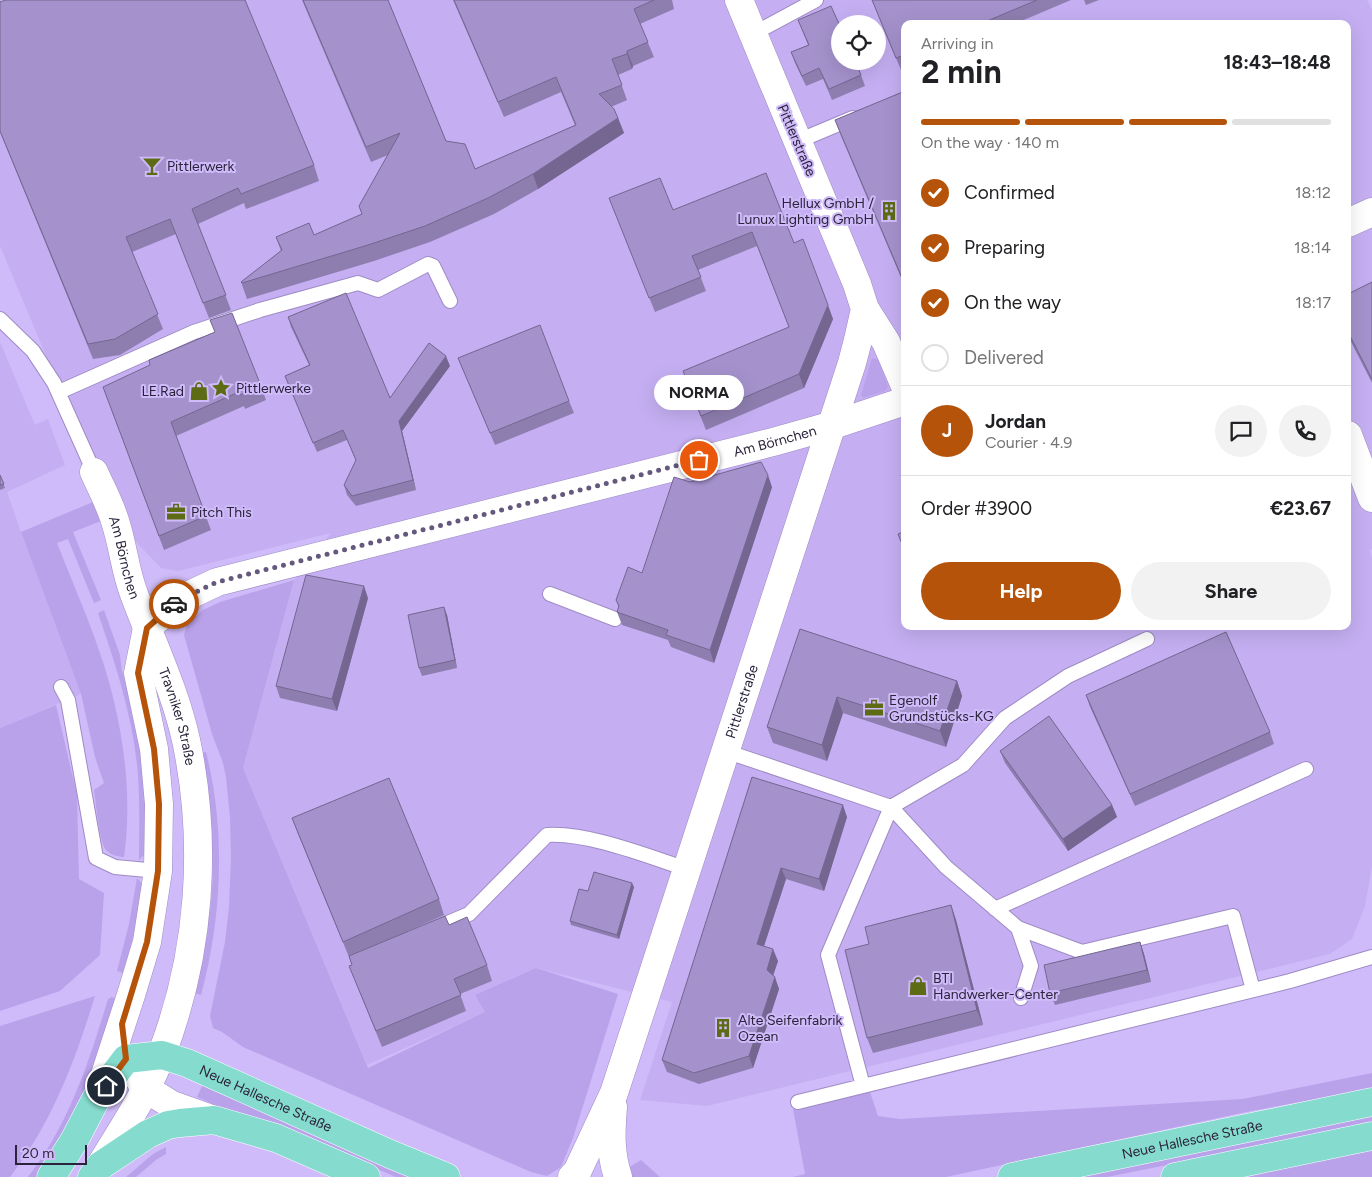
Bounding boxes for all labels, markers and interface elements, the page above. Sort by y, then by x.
map controls [831,15,886,70]
button: locate [831,15,886,70]
text: Arriving in [921,34,993,53]
text: 18:43–18:48 [1224,51,1331,74]
text: 2 min [921,53,1002,91]
street label: Pittlerstraße [774,102,819,179]
text: On the way · 140 m [921,133,1059,152]
bar icon: Pittlerwerk [141,155,163,177]
place label: Pittlerwerk [167,158,235,175]
icon: check [921,179,949,207]
text: Confirmed [964,181,1055,204]
text: 18:12 [1295,183,1331,202]
place label: Hellux GmbH / Lunux Lighting GmbH [737,195,875,228]
building icon: Hellux GmbH / Lunux Lighting GmbH [878,200,900,222]
icon: check [921,234,949,262]
text: Preparing [964,236,1045,259]
text: 18:14 [1294,238,1331,257]
icon: check [921,289,949,317]
text: On the way [964,291,1061,314]
text: 18:17 [1295,293,1331,312]
text: Delivered [964,346,1044,369]
callout: NORMA [654,375,744,410]
place icon: Pittlerwerke [210,377,232,399]
shop icon: LE.Rad [188,380,210,402]
place label: Pittlerwerke [236,380,311,397]
place label: LE.Rad [141,383,184,400]
text: NORMA [669,383,729,402]
button: chat [1215,405,1267,457]
button: phone [1279,405,1331,457]
text: Jordan [985,410,1046,433]
text: J [942,419,952,442]
street label: Am Börnchen [732,422,819,461]
text: Courier · 4.9 [985,433,1072,452]
pin [678,439,720,481]
icon: bag [685,446,713,474]
text: Order #3900 [921,497,1032,520]
text: €23.67 [1270,497,1331,520]
office icon: Pitch This [165,501,187,523]
place label: Pitch This [191,504,252,521]
street label: Am Börnchen [105,514,143,602]
button: Help [921,562,1121,620]
button: Share [1131,562,1331,620]
courier [149,579,199,629]
icon: car [160,590,188,618]
street label: Pittlerstraße [722,662,762,741]
street label: Travniker Straße [155,665,199,767]
place label: Egenolf Grundstücks-KG [889,692,994,725]
office icon: Egenolf Grundstücks-KG [863,697,885,719]
place label: BTI Handwerker-Center [933,970,1058,1003]
shop icon: BTI Handwerker-Center [907,975,929,997]
place label: Alte Seifenfabrik Ozean [738,1012,842,1045]
building icon: Alte Seifenfabrik Ozean [712,1017,734,1039]
street label: Neue Hallesche Straße [197,1062,335,1136]
pin [85,1065,127,1107]
icon: home [92,1072,120,1100]
street label: Neue Hallesche Straße [1120,1117,1264,1163]
scale bar [15,1142,88,1165]
text: 20 m [22,1145,54,1162]

